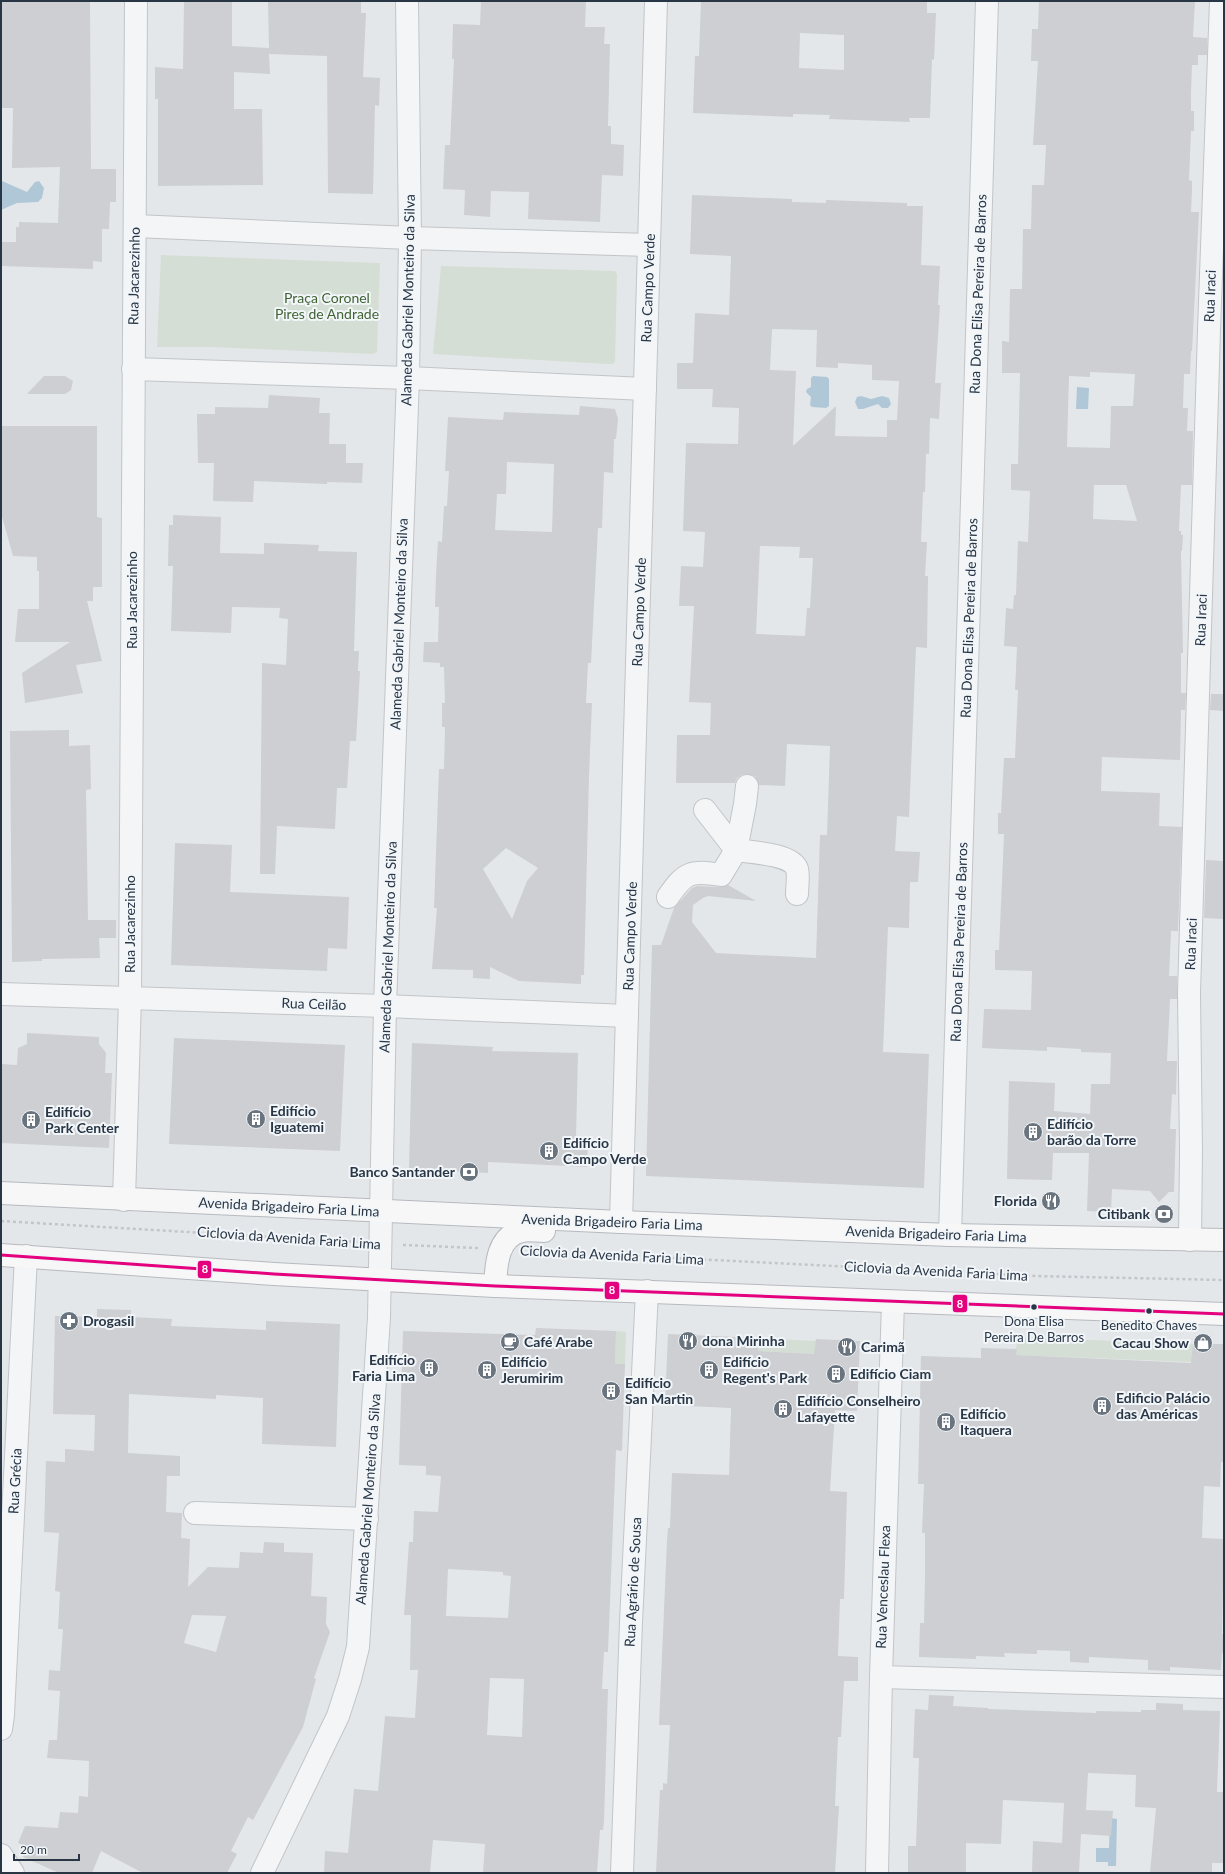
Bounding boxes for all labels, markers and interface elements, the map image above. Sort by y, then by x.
street label: Alameda Gabriel Monteiro da Silva [397,194,418,406]
street label: Rua Dona Elisa Pereira de Barros [966,194,989,394]
street label: Rua Jacarezinho [124,227,143,325]
street label: Rua Campo Verde [637,233,658,343]
street label: Rua Iraci [1200,269,1219,323]
park label: Praça Coronel Pires de Andrade [275,289,379,322]
street label: Alameda Gabriel Monteiro da Silva [386,518,411,730]
street label: Rua Dona Elisa Pereira de Barros [957,518,980,718]
street label: Rua Jacarezinho [123,551,140,649]
street label: Rua Campo Verde [628,557,649,667]
street label: Rua Iraci [1191,593,1210,647]
street label: Alameda Gabriel Monteiro da Silva [375,841,400,1053]
street label: Rua Dona Elisa Pereira de Barros [947,842,970,1042]
street label: Rua Jacarezinho [121,875,138,973]
street label: Rua Campo Verde [619,881,640,991]
street label: Rua Iraci [1181,917,1200,971]
street label: Rua Ceilão [281,994,347,1013]
place label: Edifício Iguatemi [270,1102,324,1135]
place label: Edifício Park Center [45,1103,120,1136]
building icon: Edifício Iguatemi [245,1108,267,1130]
building icon: Edifício Park Center [20,1109,42,1131]
place label: Edifício barão da Torre [1047,1115,1137,1148]
building icon: Edifício barão da Torre [1022,1121,1044,1143]
place label: Edifício Campo Verde [563,1134,647,1167]
building icon: Edifício Campo Verde [538,1140,560,1162]
bank icon: Banco Santander [458,1161,480,1183]
place label: Banco Santander [349,1163,456,1180]
restaurant icon: Florida [1040,1190,1062,1212]
place label: Florida [994,1192,1037,1209]
street label: Avenida Brigadeiro Faria Lima [198,1193,380,1220]
bank icon: Citibank [1153,1203,1175,1225]
place label: Citibank [1098,1205,1151,1222]
street label: Avenida Brigadeiro Faria Lima [521,1210,703,1233]
street label: Avenida Brigadeiro Faria Lima [845,1222,1027,1245]
street label: Ciclovia da Avenida Faria Lima [197,1223,382,1252]
street label: Ciclovia da Avenida Faria Lima [520,1241,705,1268]
street label: Ciclovia da Avenida Faria Lima [844,1257,1029,1284]
line badge: 8 [197,1260,212,1279]
text: 8 [202,1262,208,1275]
line badge: 8 [604,1281,620,1300]
text: 8 [609,1283,615,1296]
line badge: 8 [952,1294,968,1313]
text: 8 [957,1297,963,1310]
marker: Dona Elisa Pereira De Barros [1029,1302,1039,1312]
marker: Benedito Chaves [1144,1306,1154,1316]
pharmacy icon: Drogasil [58,1310,80,1332]
place label: Drogasil [83,1312,134,1329]
place label: Dona Elisa Pereira De Barros [984,1313,1084,1345]
place label: Benedito Chaves [1101,1317,1198,1333]
restaurant icon: dona Mirinha [677,1330,699,1352]
cafe icon: Café Arabe [499,1331,521,1353]
place label: dona Mirinha [702,1332,785,1349]
shop icon: Cacau Show [1192,1332,1214,1354]
place label: Café Arabe [524,1333,593,1350]
place label: Cacau Show [1113,1334,1190,1351]
restaurant icon: Carimã [836,1336,858,1358]
place label: Carimã [861,1338,905,1355]
place label: Edifício Faria Lima [352,1351,415,1384]
place label: Edifício Jerumirim [501,1353,563,1386]
place label: Edifício Regent's Park [723,1353,808,1386]
building icon: Edifício Faria Lima [418,1357,440,1379]
building icon: Edifício Jerumirim [476,1359,498,1381]
building icon: Edifício Regent's Park [698,1359,720,1381]
building icon: Edifício Ciam [825,1363,847,1385]
place label: Edifício Ciam [850,1365,931,1382]
place label: Edifício San Martin [625,1374,693,1407]
building icon: Edifício San Martin [600,1380,622,1402]
place label: Edificio Palácio das Américas [1116,1389,1210,1422]
place label: Edifício Conselheiro Lafayette [797,1392,921,1425]
street label: Alameda Gabriel Monteiro da Silva [352,1393,383,1605]
building icon: Edificio Palácio das Américas [1091,1395,1113,1417]
building icon: Edifício Conselheiro Lafayette [772,1398,794,1420]
place label: Edifício Itaquera [960,1405,1012,1438]
building icon: Edifício Itaquera [935,1411,957,1433]
street label: Rua Grécia [4,1447,25,1514]
street label: Rua Agrário de Sousa [621,1516,644,1647]
street label: Rua Venceslau Flexa [872,1525,893,1649]
scale bar [14,1836,79,1862]
text: 20 m [20,1842,47,1857]

